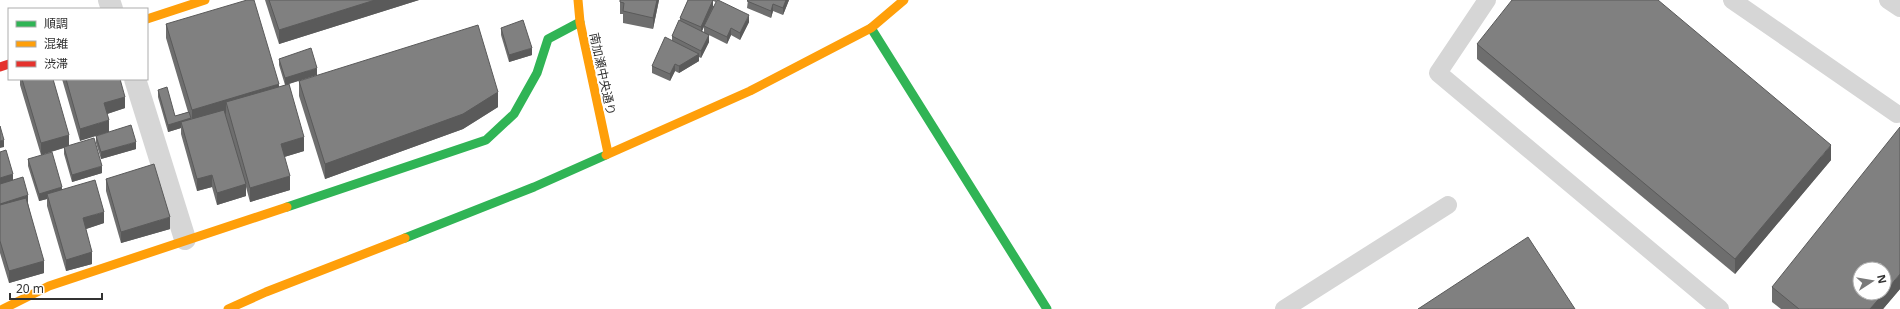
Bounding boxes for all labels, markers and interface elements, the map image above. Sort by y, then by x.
legend [8,8,148,80]
text: 順調 [44,15,68,32]
street label: 南加瀬中央通り [586,31,620,117]
text: 混雑 [44,35,68,52]
text: 渋滞 [44,55,68,72]
north arrow [1852,261,1892,301]
text: N [1874,273,1891,285]
scale bar [10,275,102,301]
text: 20 m [16,280,44,297]

